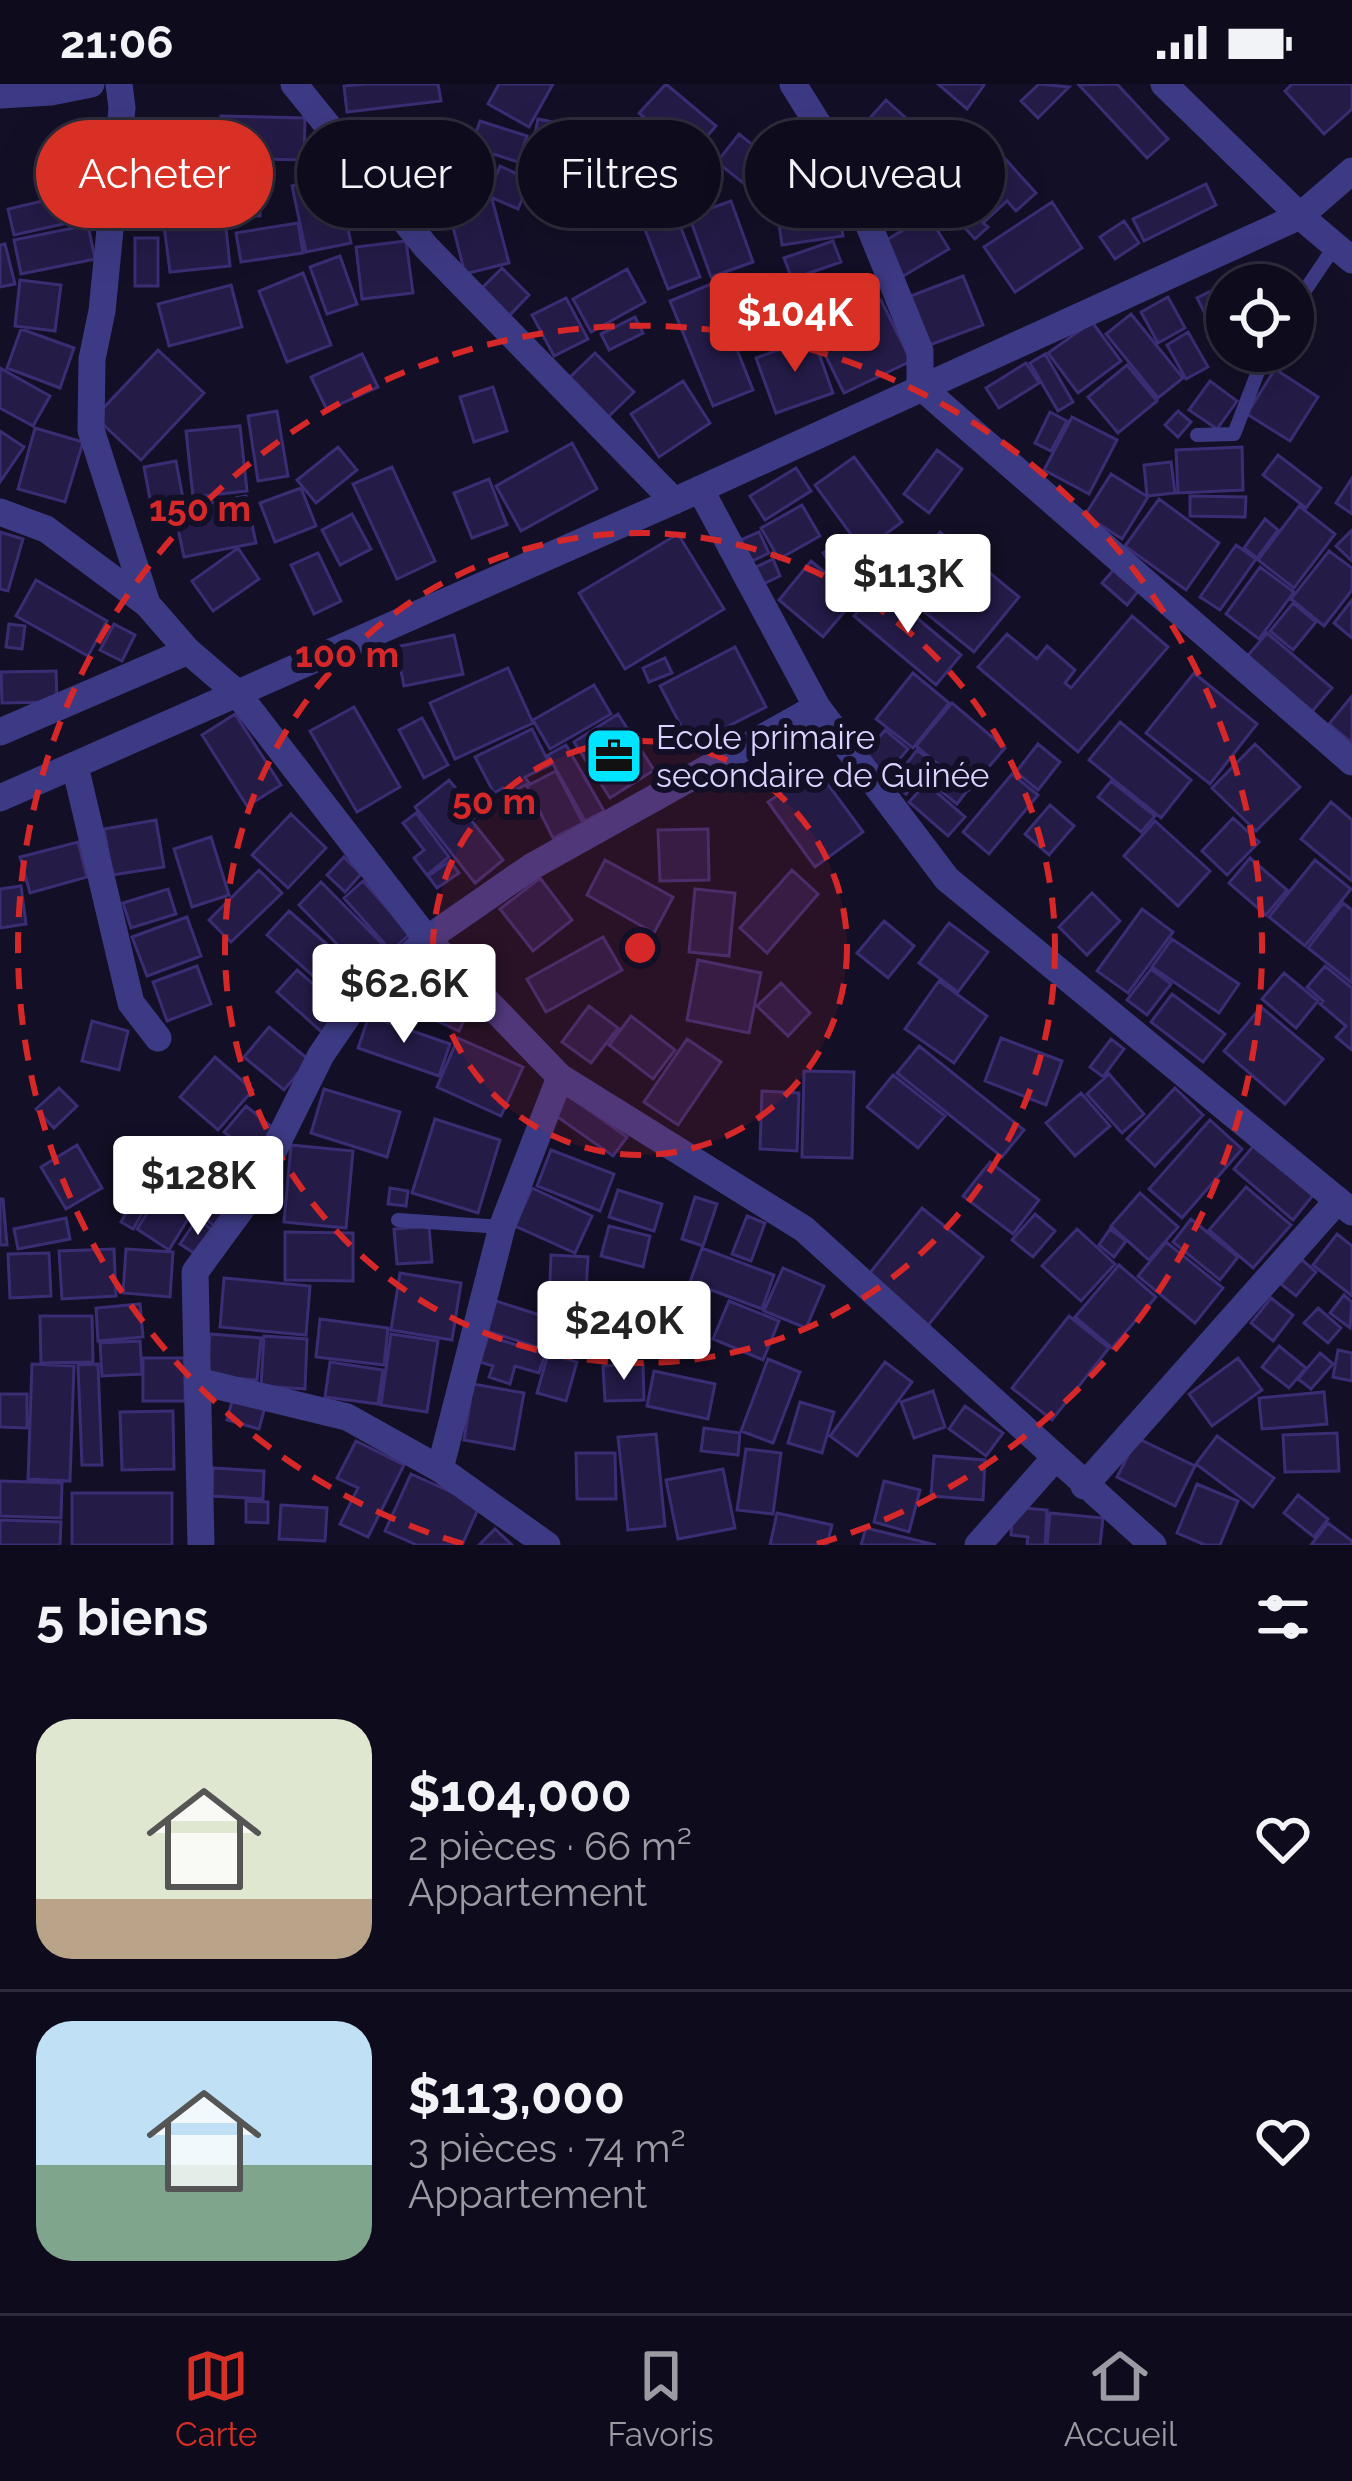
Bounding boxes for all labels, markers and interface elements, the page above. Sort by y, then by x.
text: 21:06 [60,16,174,69]
chip: Acheter [36,120,273,228]
chip: Louer [297,120,494,228]
chip: Filtres [518,120,721,228]
chip: Nouveau [745,120,1005,228]
map controls [1206,264,1314,372]
button: locate [1206,264,1314,372]
pin: $104K [711,273,879,375]
text: $104K [737,289,853,335]
text: 150 m [149,487,251,529]
pin: $113K [824,534,992,636]
text: $113K [852,550,964,596]
text: 100 m [295,633,399,675]
place label: Ecole primaire secondaire de Guinée [656,718,989,795]
office icon: Ecole primaire secondaire de Guinée [583,725,645,787]
text: 50 m [452,780,536,822]
centre of rings [619,927,661,969]
pin: $62.6K [306,944,502,1046]
text: $62.6K [340,960,468,1006]
pin: $128K [114,1136,282,1238]
text: $128K [140,1152,256,1198]
pin: $240K [540,1281,708,1383]
text: $240K [564,1297,684,1343]
icon: filters [1250,1584,1316,1650]
text: 5 biens [36,1587,208,1647]
text: $104,000 [408,1763,632,1823]
icon: home [132,1767,276,1911]
icon: heart [1250,1806,1316,1872]
text: 2 pièces · 66 m² [408,1823,692,1869]
text: Appartement [408,1869,647,1915]
text: $113,000 [408,2065,625,2125]
icon: home [132,2069,276,2213]
icon: heart [1250,2108,1316,2174]
text: 3 pièces · 74 m² [408,2125,686,2171]
text: Appartement [408,2171,647,2217]
tab: Carte [175,2343,257,2454]
tab: Favoris [608,2343,714,2454]
tab: Accueil [1064,2343,1177,2454]

